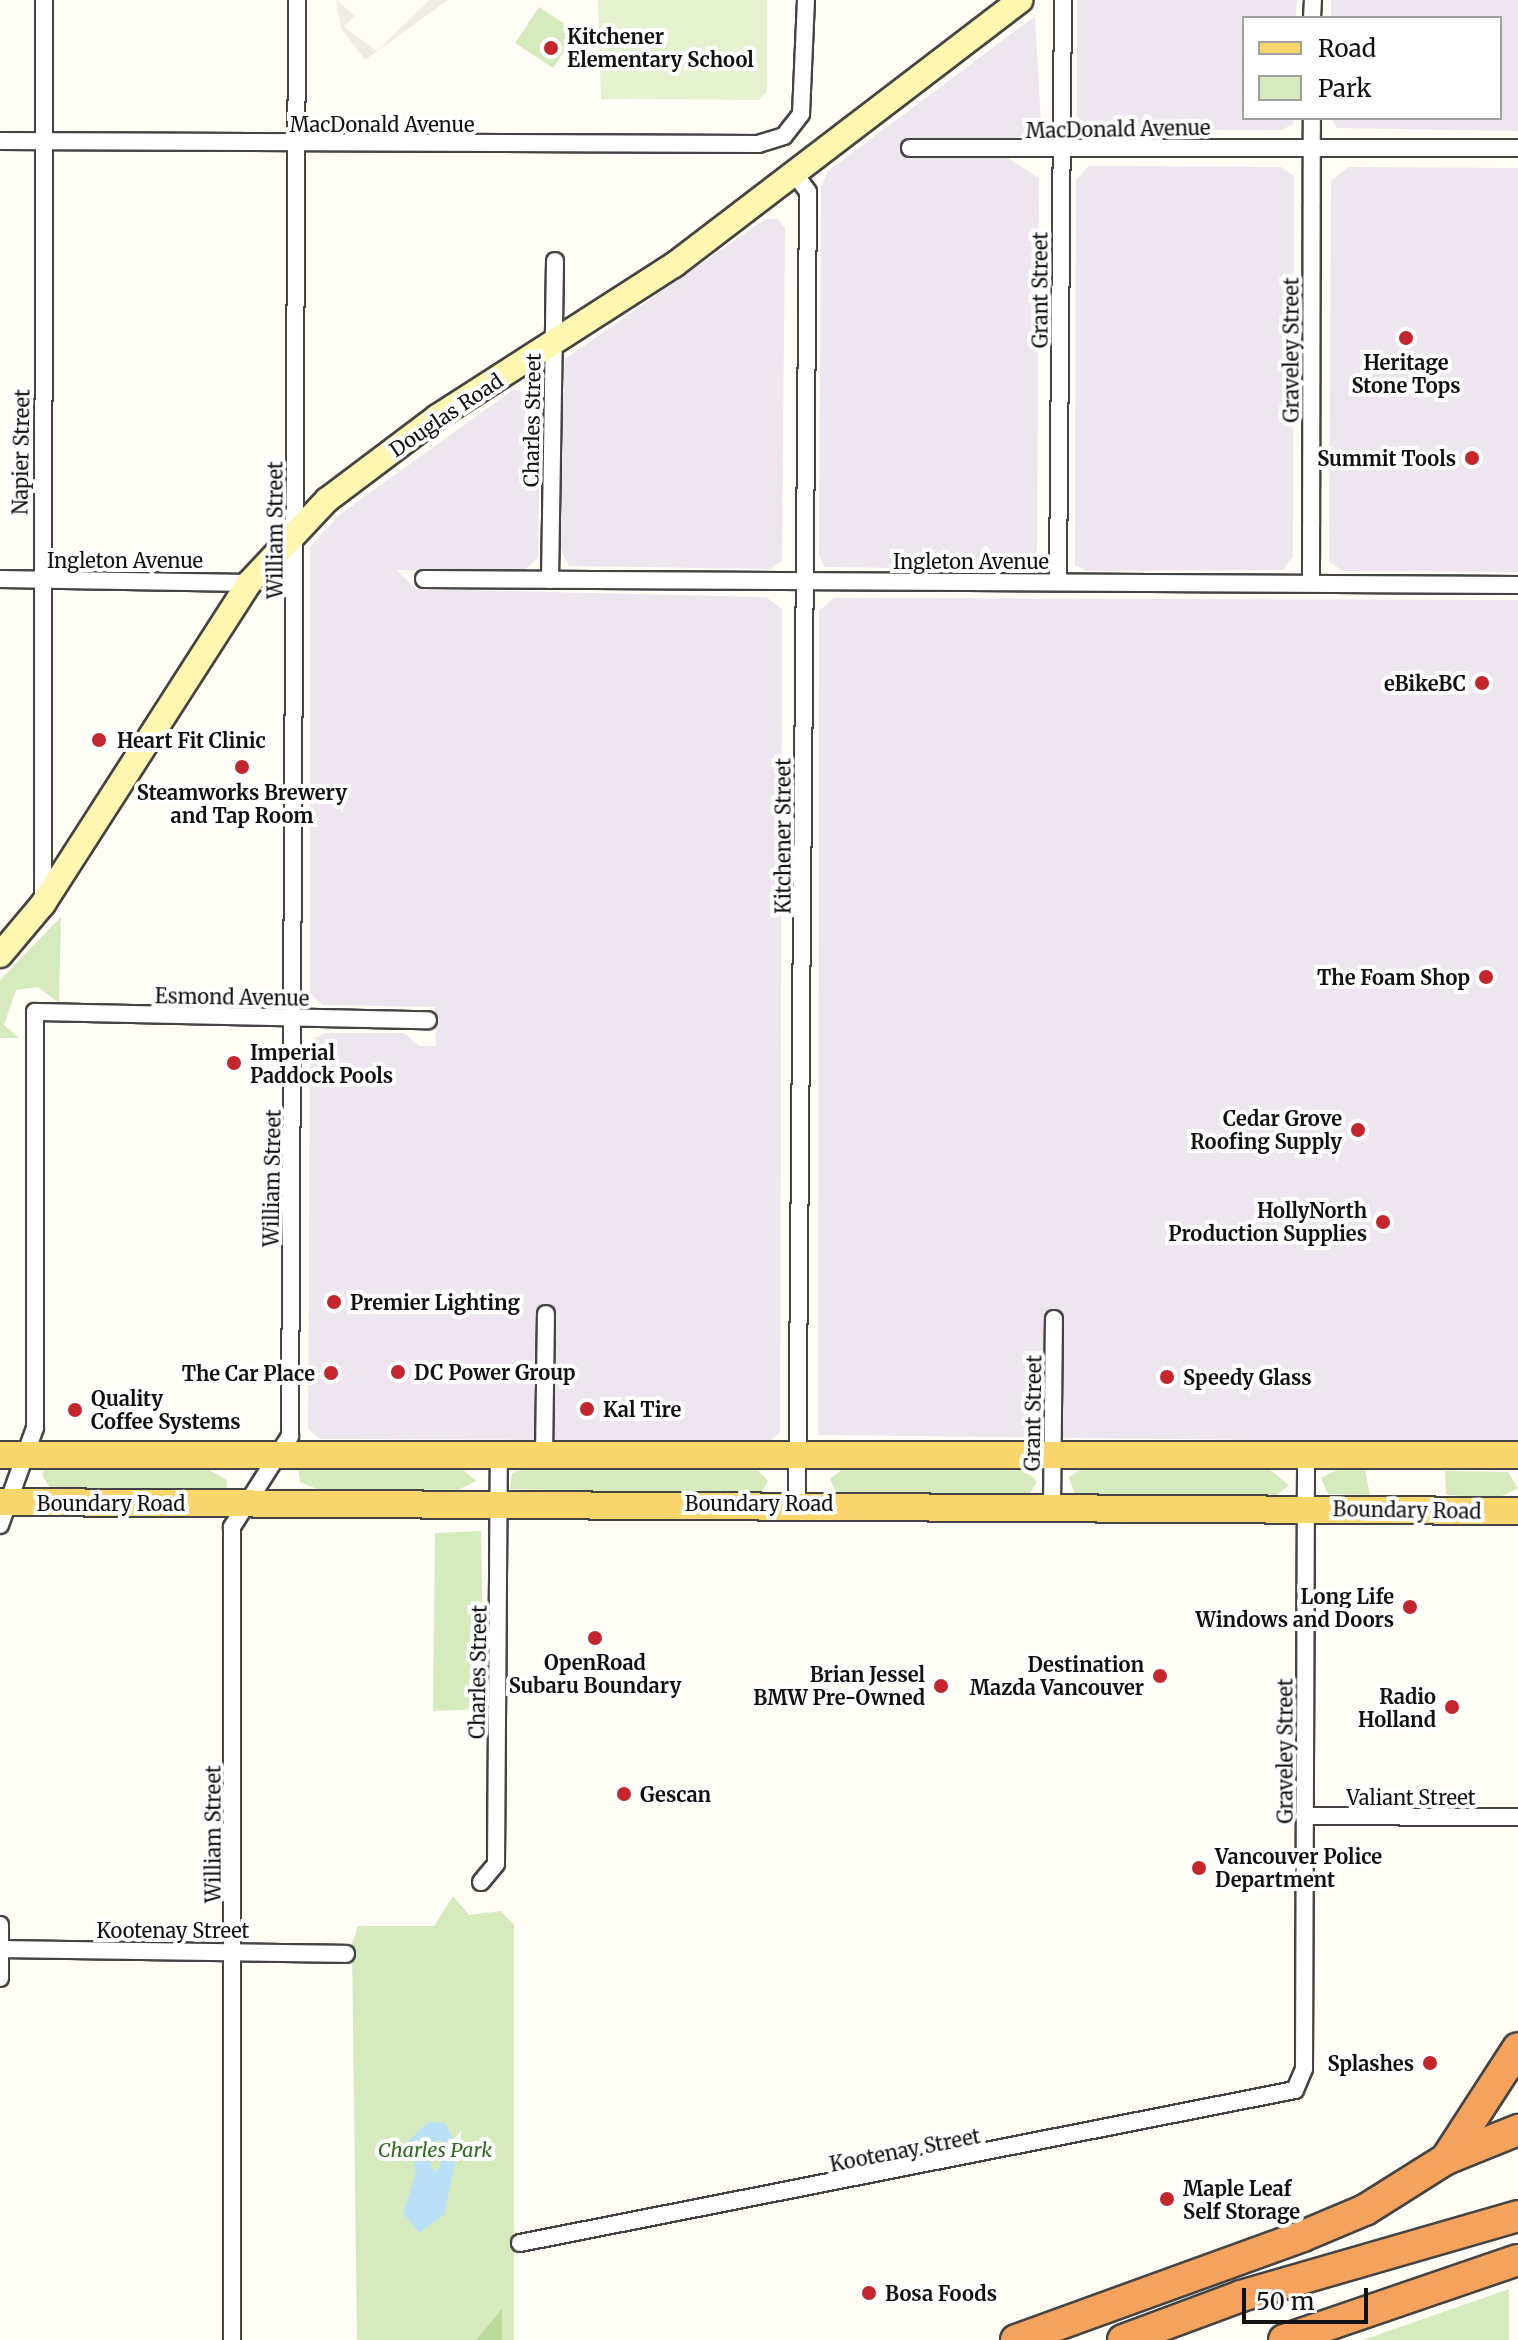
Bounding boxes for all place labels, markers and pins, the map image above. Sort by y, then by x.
place label: Kitchener Elementary School [567,24,754,71]
marker: Kitchener Elementary School [542,39,560,57]
marker: Heritage Stone Tops [1397,329,1415,347]
place label: Heritage Stone Tops [1351,350,1461,397]
place label: Summit Tools [1317,446,1456,470]
marker: Summit Tools [1463,449,1481,467]
place label: eBikeBC [1384,671,1466,695]
marker: eBikeBC [1473,674,1491,692]
place label: Heart Fit Clinic [117,728,266,752]
marker: Heart Fit Clinic [88,729,110,751]
marker: Steamworks Brewery and Tap Room [233,758,251,776]
place label: Steamworks Brewery and Tap Room [137,780,347,827]
place label: The Foam Shop [1317,965,1470,989]
marker: The Foam Shop [1477,968,1495,986]
place label: Imperial Paddock Pools [250,1040,393,1087]
marker: Imperial Paddock Pools [225,1054,243,1072]
place label: Cedar Grove Roofing Supply [1190,1106,1342,1153]
marker: Cedar Grove Roofing Supply [1349,1121,1367,1139]
place label: HollyNorth Production Supplies [1168,1198,1367,1245]
marker: HollyNorth Production Supplies [1374,1213,1392,1231]
place label: Premier Lighting [350,1290,520,1314]
marker: Premier Lighting [325,1293,343,1311]
place label: DC Power Group [414,1360,575,1384]
place label: The Car Place [182,1361,315,1385]
marker: DC Power Group [389,1363,407,1381]
marker: The Car Place [322,1364,340,1382]
place label: Speedy Glass [1183,1365,1311,1389]
marker: Speedy Glass [1158,1368,1176,1386]
place label: Quality Coffee Systems [91,1386,241,1433]
place label: Kal Tire [603,1397,681,1421]
marker: Kal Tire [578,1400,596,1418]
marker: Quality Coffee Systems [66,1401,84,1419]
place label: Long Life Windows and Doors [1196,1584,1394,1631]
marker: Long Life Windows and Doors [1401,1598,1419,1616]
marker: OpenRoad Subaru Boundary [586,1629,604,1647]
place label: OpenRoad Subaru Boundary [509,1650,681,1697]
place label: Destination Mazda Vancouver [970,1652,1144,1699]
place label: Brian Jessel BMW Pre-Owned [753,1662,925,1709]
marker: Destination Mazda Vancouver [1151,1667,1169,1685]
marker: Brian Jessel BMW Pre-Owned [932,1677,950,1695]
place label: Radio Holland [1358,1684,1436,1731]
marker: Radio Holland [1443,1698,1461,1716]
place label: Gescan [640,1782,711,1806]
marker: Gescan [615,1785,633,1803]
place label: Vancouver Police Department [1215,1844,1382,1891]
marker: Vancouver Police Department [1190,1859,1208,1877]
place label: Splashes [1327,2051,1414,2075]
marker: Splashes [1421,2054,1439,2072]
place label: Maple Leaf Self Storage [1183,2176,1300,2223]
marker: Maple Leaf Self Storage [1158,2190,1176,2208]
place label: Bosa Foods [885,2281,997,2305]
marker: Bosa Foods [860,2284,878,2302]

